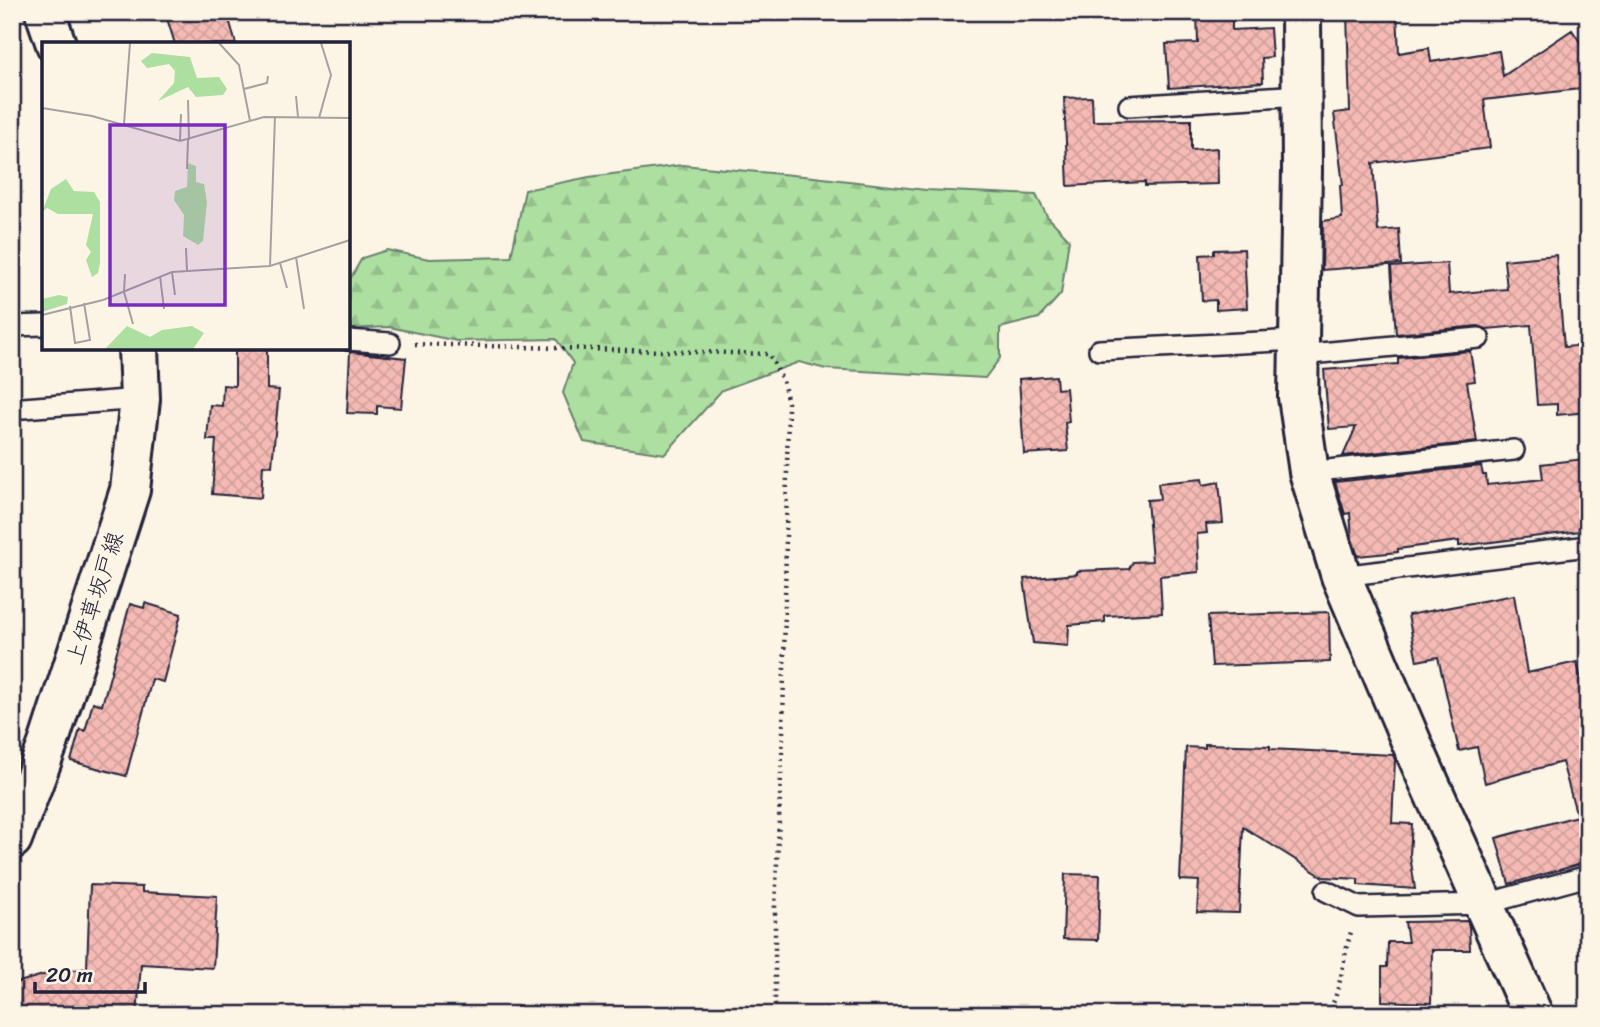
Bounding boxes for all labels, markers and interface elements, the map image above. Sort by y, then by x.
inset map [42,42,350,350]
street label: 上伊草坂戸線 [54,526,136,670]
scale bar [35,950,145,994]
text: 20 m [46,956,93,994]

